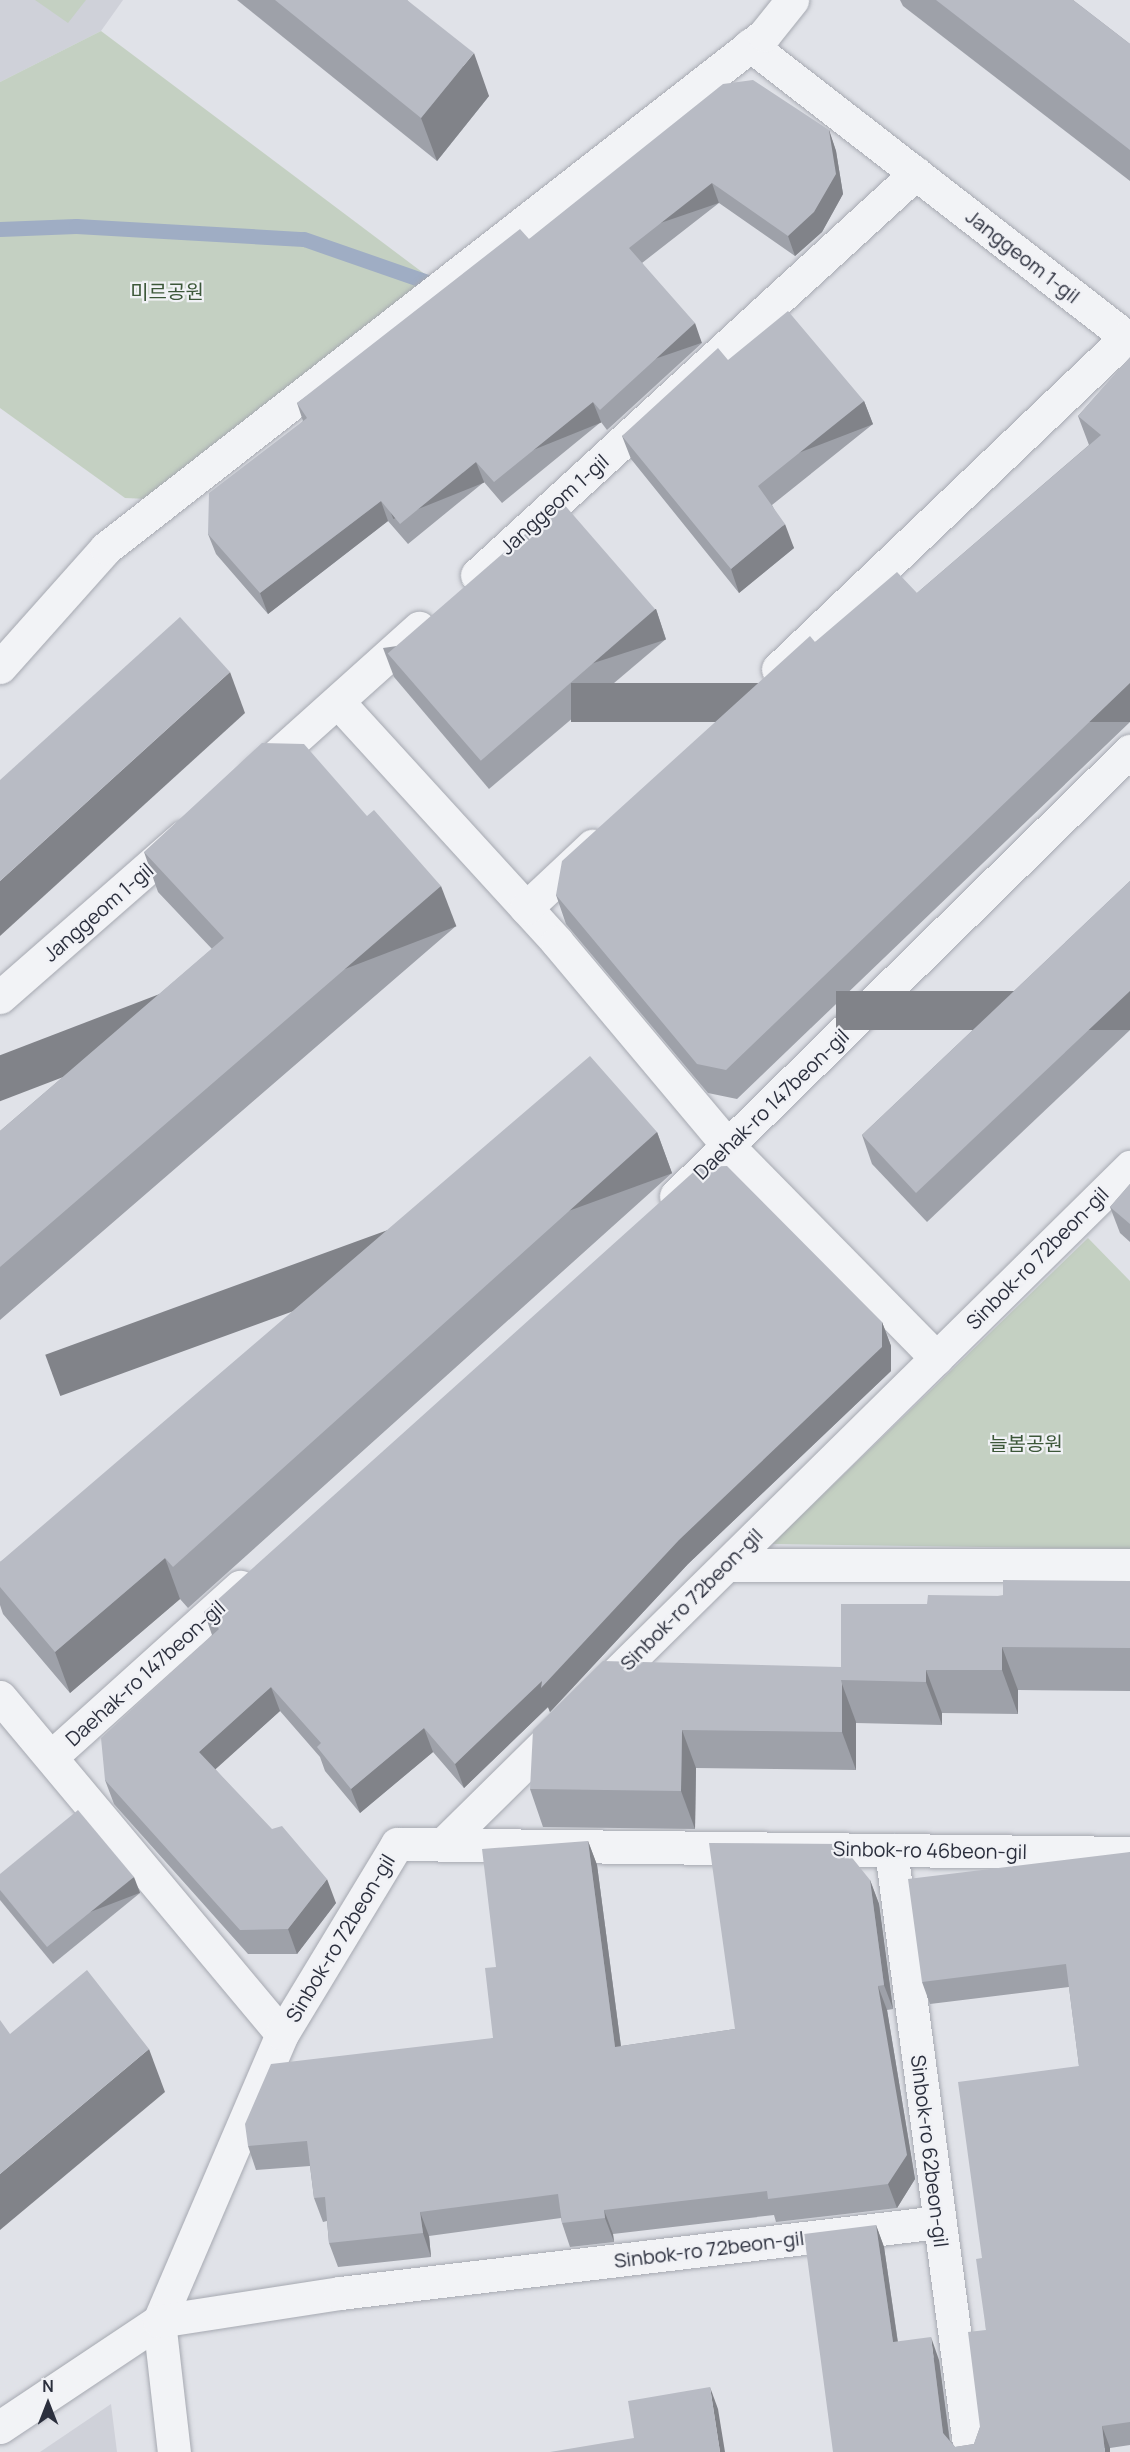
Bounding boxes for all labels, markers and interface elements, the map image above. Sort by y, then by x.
street label: Janggeom 1-gil [961,204,1085,308]
park label: 미르공원 [130,279,204,303]
street label: Janggeom 1-gil [495,449,613,559]
street label: Janggeom 1-gil [38,858,158,966]
street label: Daehak-ro 147beon-gil [688,1024,854,1184]
street label: Sinbok-ro 72beon-gil [961,1182,1113,1334]
park label: 늘봄공원 [989,1431,1063,1455]
street label: Sinbok-ro 72beon-gil [615,1523,767,1675]
street label: Daehak-ro 147beon-gil [60,1595,230,1751]
street label: Sinbok-ro 46beon-gil [833,1836,1027,1864]
street label: Sinbok-ro 72beon-gil [280,1850,400,2026]
street label: Sinbok-ro 62beon-gil [906,2053,954,2249]
street label: Sinbok-ro 72beon-gil [613,2225,805,2273]
north arrow [18,2374,78,2434]
text: N [42,2375,54,2397]

